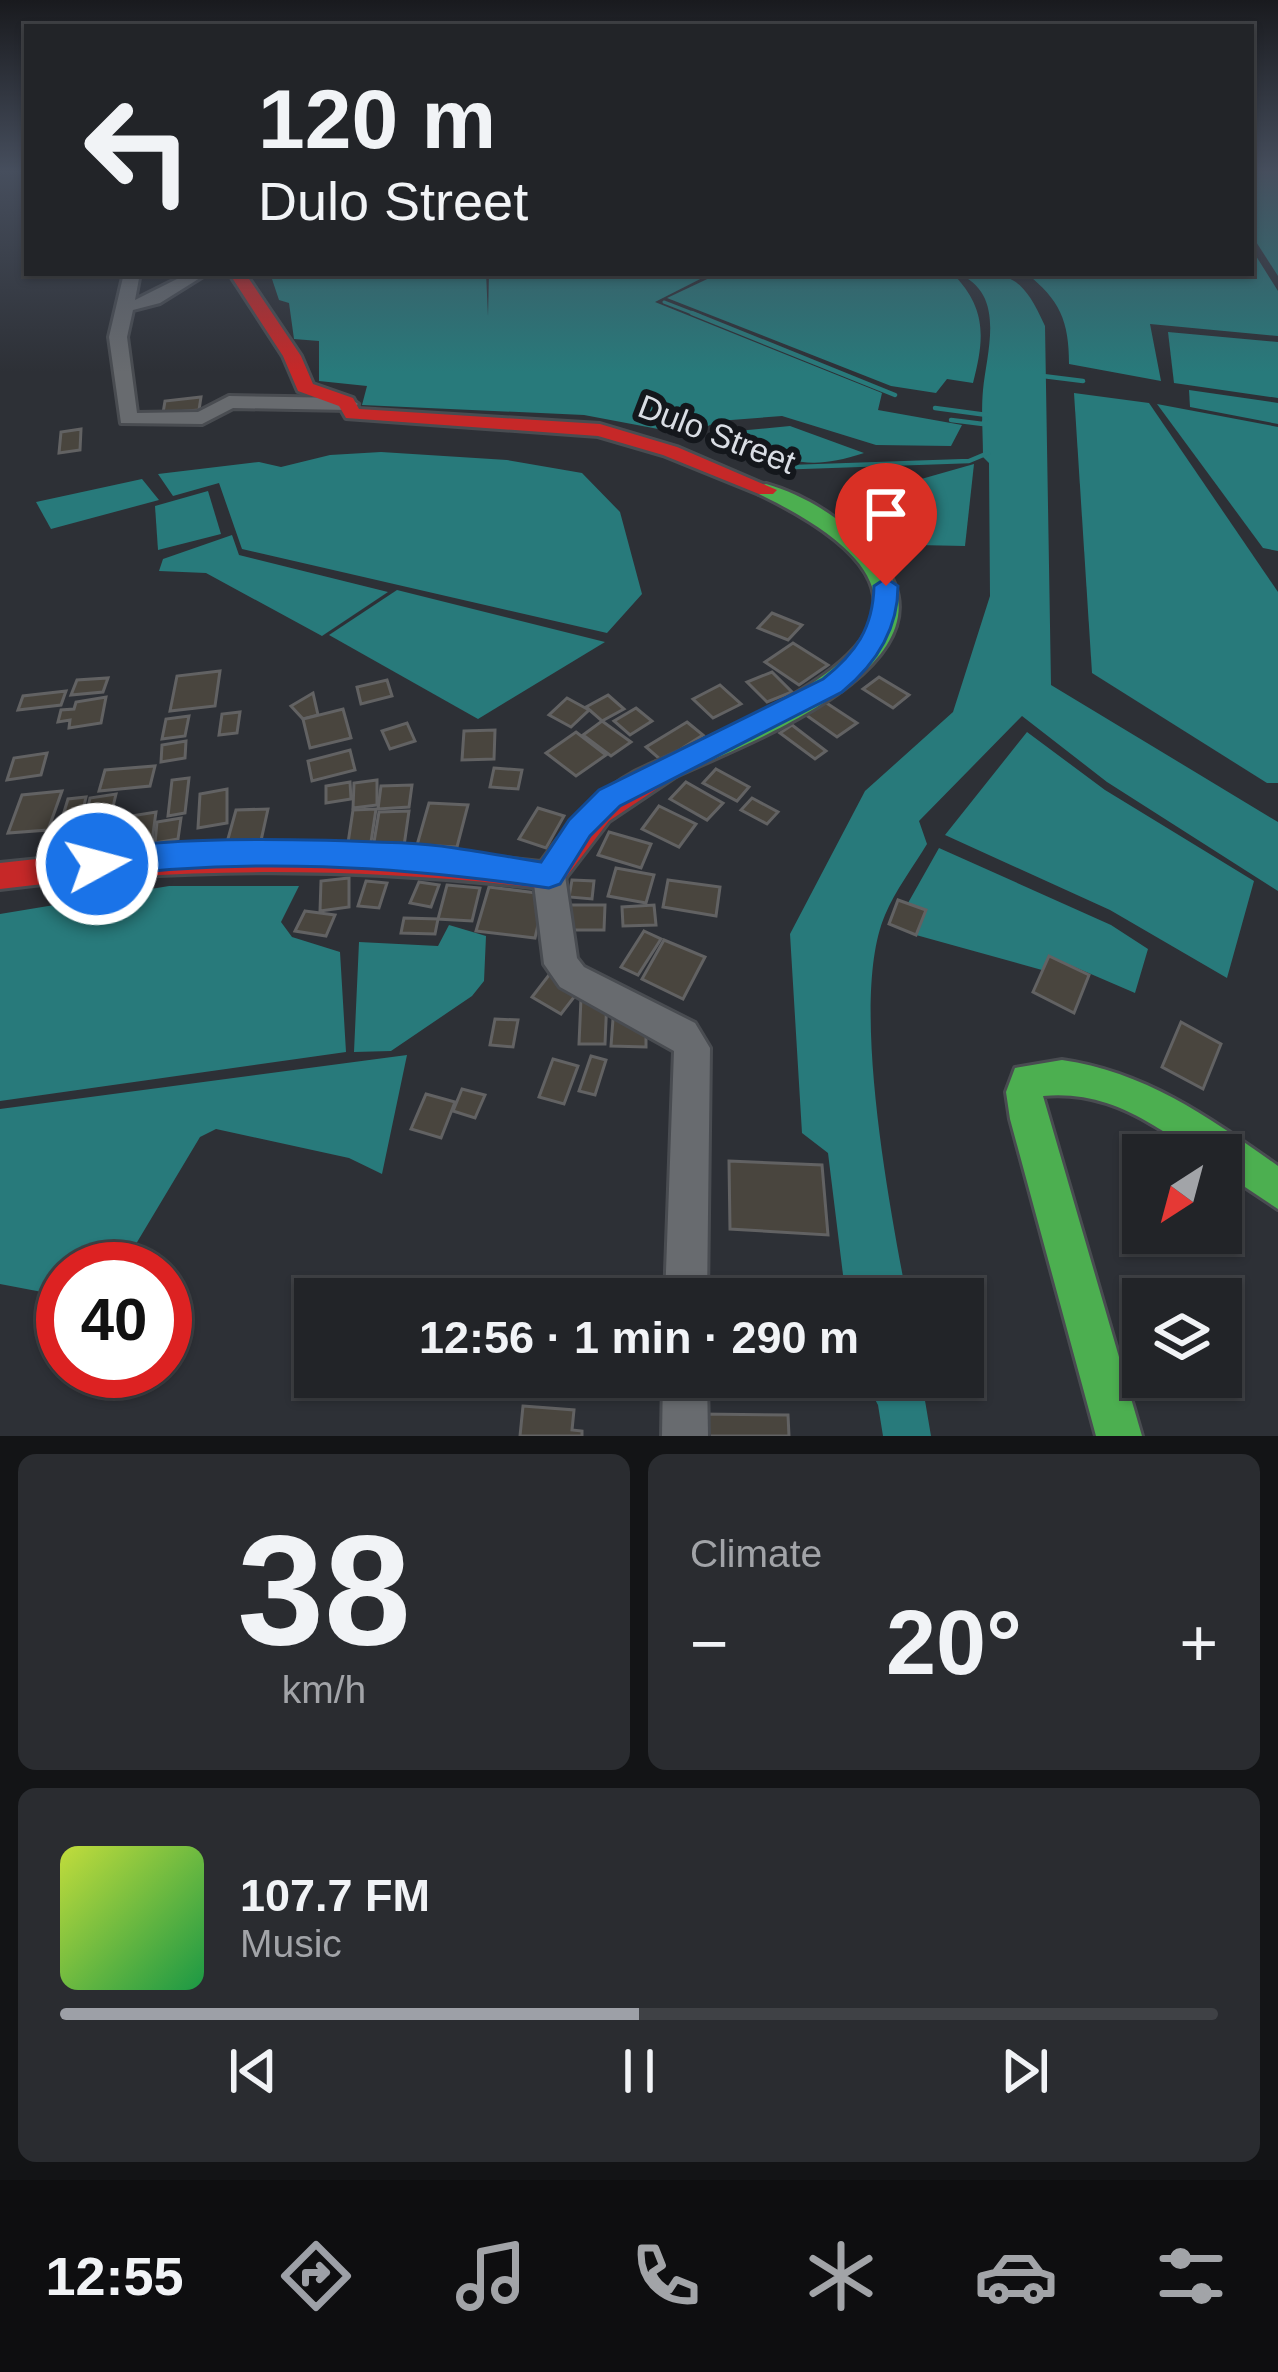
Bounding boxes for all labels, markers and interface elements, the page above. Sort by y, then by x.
icon: left [60,72,216,228]
text: 120 m [258,72,496,166]
text: Dulo Street [258,171,528,231]
street label: Dulo Street [633,387,801,481]
pin [835,463,937,586]
icon: arrive [853,481,919,547]
position arrow [34,801,160,927]
north arrow [1122,1134,1242,1254]
map controls [1122,1134,1242,1398]
speed limit sign: 40 [36,1242,192,1398]
button: layers [1122,1278,1242,1398]
text: 12:56 · 1 min · 290 m [419,1312,859,1363]
text: 38 [237,1503,411,1677]
text: Climate [690,1532,822,1575]
text: 20° [886,1593,1022,1693]
text: − [690,1606,729,1680]
text: + [1179,1606,1218,1680]
text: km/h [282,1668,366,1711]
text: 107.7 FM [240,1870,430,1921]
text: Music [240,1922,342,1965]
icon: previous [220,2038,286,2104]
icon: pause [606,2038,672,2104]
icon: next [992,2038,1058,2104]
icon: directions [274,2234,358,2318]
icon: music [449,2234,533,2318]
icon: phone [624,2234,708,2318]
icon: climate [799,2234,883,2318]
icon: car [974,2234,1058,2318]
icon: filters [1149,2234,1233,2318]
text: 12:55 [45,2246,184,2306]

